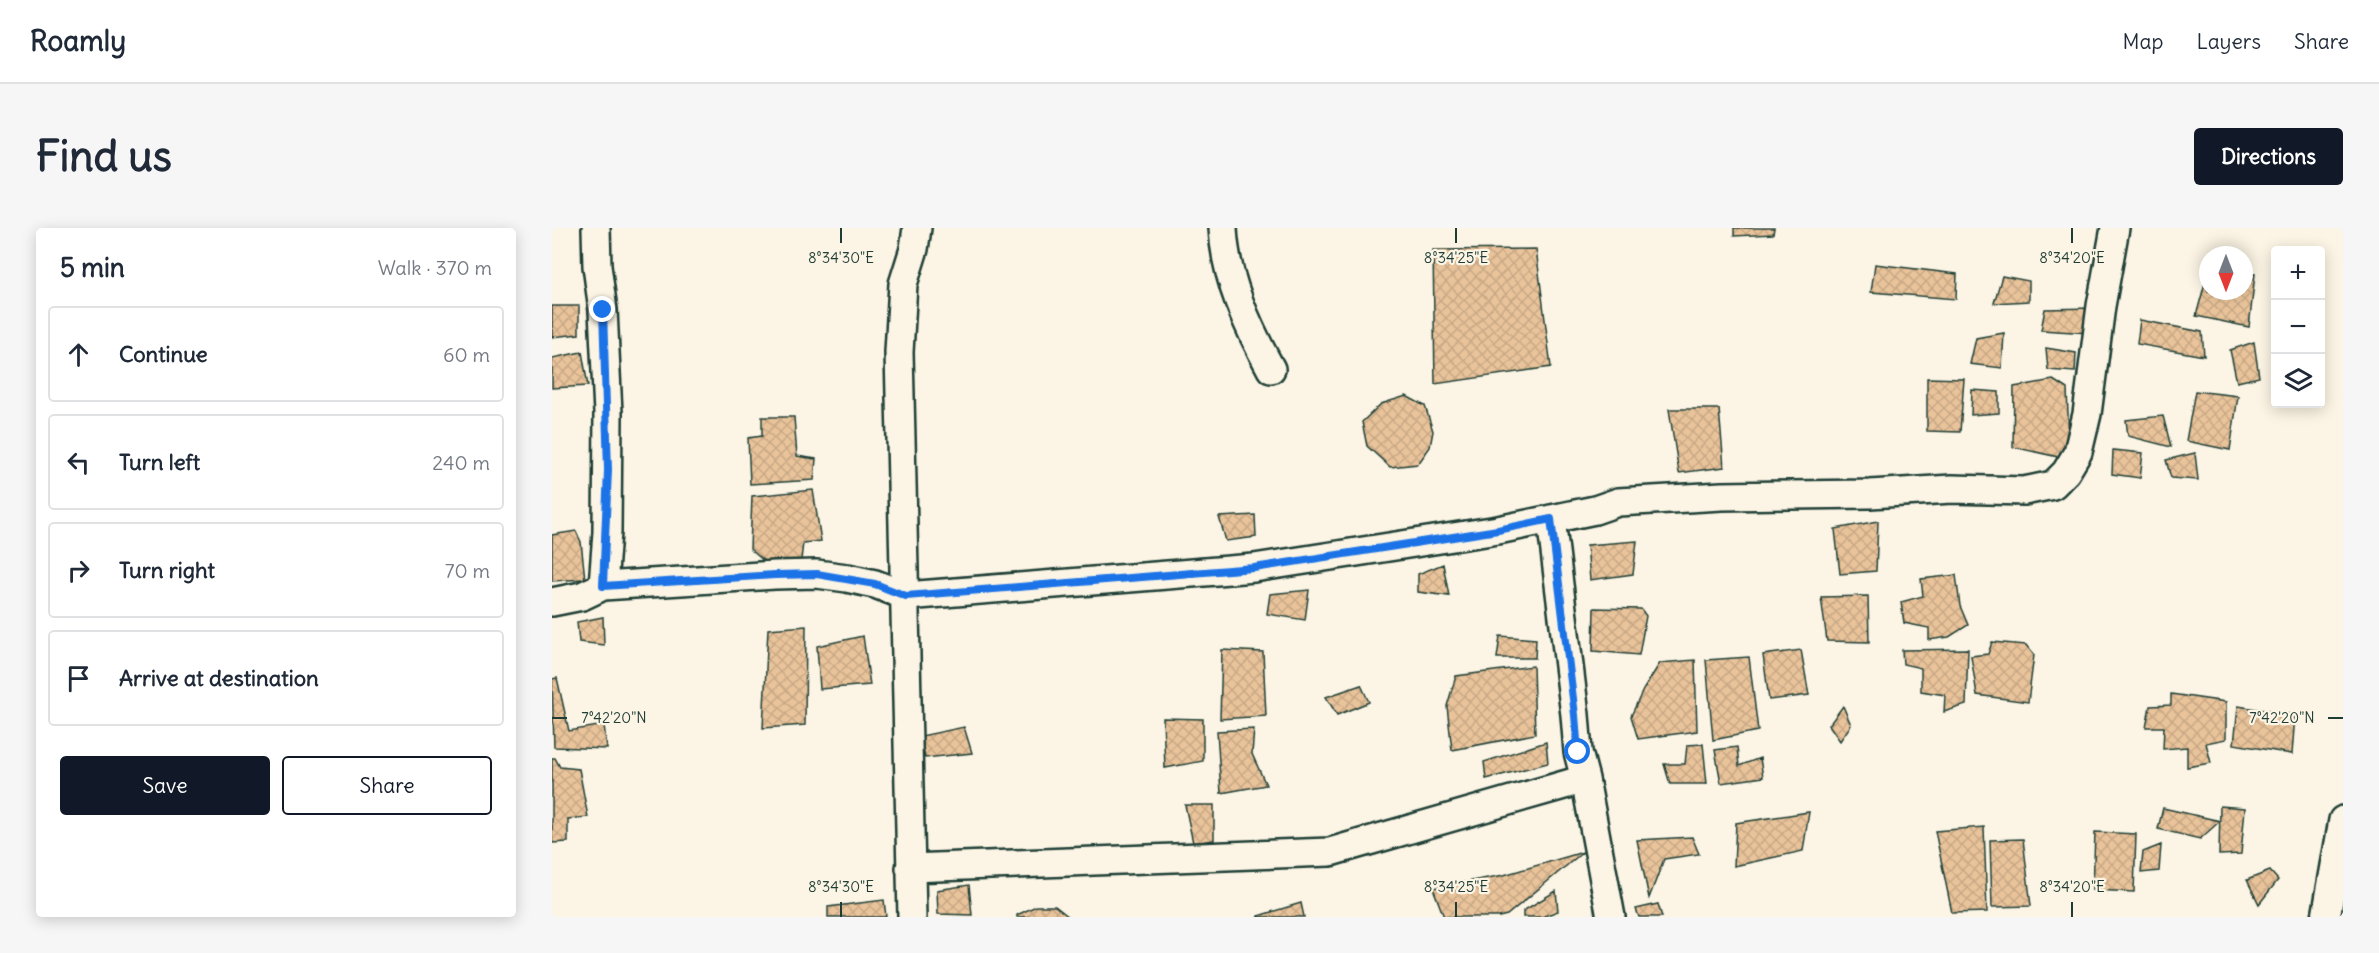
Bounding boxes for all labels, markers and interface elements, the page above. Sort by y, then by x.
text: Roamly [30,23,126,59]
text: Map [2123,28,2163,55]
text: Layers [2196,28,2261,55]
text: Share [2294,28,2349,55]
button: Directions [2194,128,2343,185]
text: Find us [36,130,172,182]
north arrow [2199,246,2253,300]
map controls [2271,246,2325,408]
button: + [2271,246,2325,300]
text: 8°34'30"E [808,248,874,267]
text: 8°34'25"E [1424,248,1488,267]
text: 8°34'20"E [2039,248,2105,267]
text: 5 min [60,251,125,284]
text: Walk · 370 m [378,255,492,280]
route end [589,296,615,322]
button: − [2271,300,2325,354]
icon: ahead [62,338,95,371]
text: Continue [119,340,208,368]
text: 60 m [443,342,490,367]
button: layers [2271,354,2325,408]
icon: left [62,446,95,479]
text: Turn left [119,448,200,476]
text: 240 m [432,450,490,475]
icon: right [62,554,95,587]
text: Turn right [119,556,215,584]
text: 70 m [445,558,490,583]
icon: arrive [62,662,95,695]
text: Arrive at destination [119,664,319,692]
text: 7°42'20"N [581,708,647,727]
text: 7°42'20"N [2249,708,2315,727]
route start [1564,738,1590,764]
button: Save [60,756,270,815]
button: Share [282,756,492,815]
text: 8°34'30"E [808,877,874,896]
text: 8°34'25"E [1424,877,1488,896]
text: 8°34'20"E [2039,877,2105,896]

